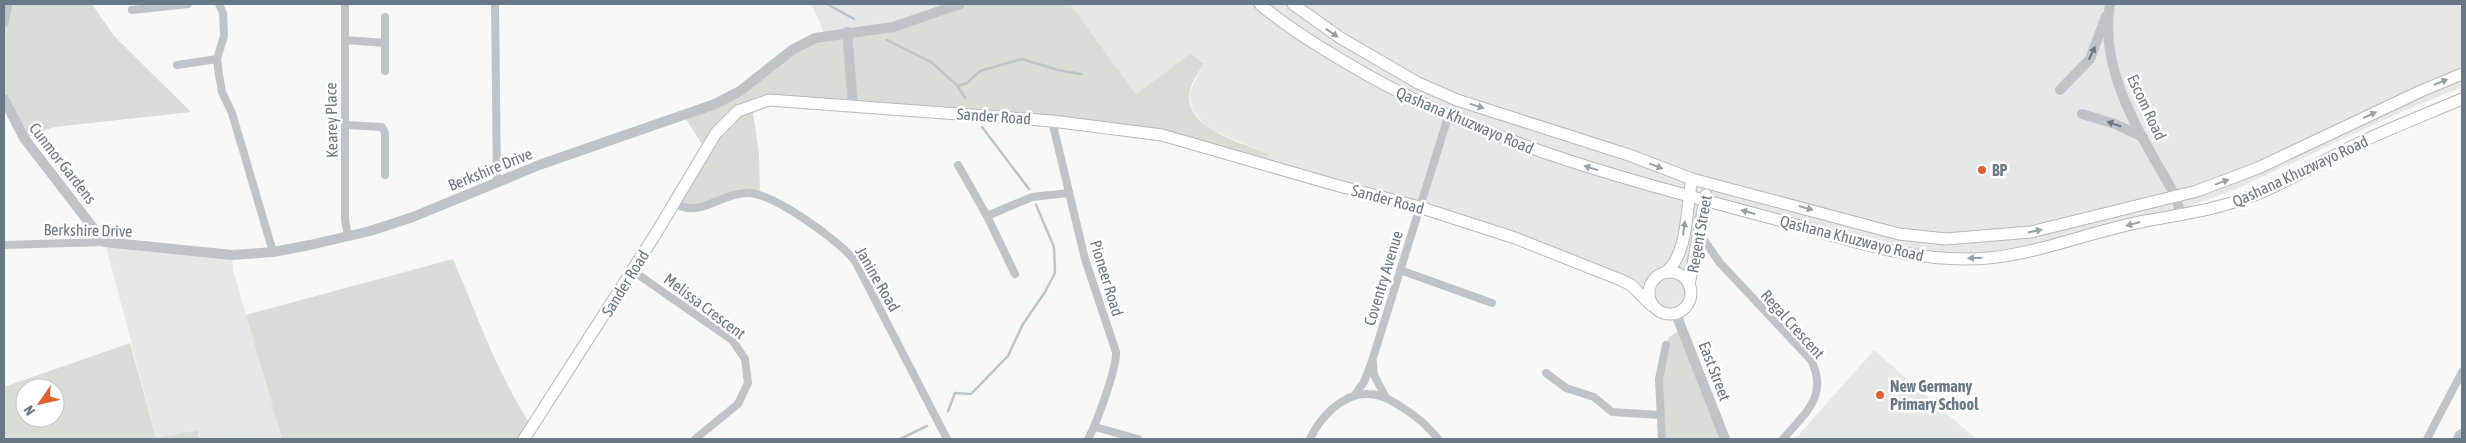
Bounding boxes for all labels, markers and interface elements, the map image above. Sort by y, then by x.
one-way arrow [1326,28,1339,38]
one-way arrow [2088,46,2096,60]
street label: Escom Road [2124,71,2170,143]
one-way arrow [2434,78,2449,85]
street label: Kearey Place [321,82,342,158]
street label: Qashana Khuzwayo Road [1393,83,1536,158]
one-way arrow [1469,103,1484,110]
street label: Sander Road [956,104,1032,128]
one-way arrow [2362,110,2377,119]
street label: Cunmor Gardens [26,119,100,207]
one-way arrow [2106,119,2121,127]
street label: Qashana Khuzwayo Road [2229,132,2371,211]
street label: Berkshire Drive [445,144,535,194]
place label: BP [1992,161,2008,179]
one-way arrow [1649,162,1663,170]
one-way arrow [1584,163,1599,171]
marker: BP [1976,164,1988,176]
one-way arrow [2215,178,2230,186]
street label: Sander Road [1350,181,1426,217]
street label: Regent Street [1683,193,1716,275]
one-way arrow [1799,204,1814,212]
one-way arrow [1740,208,1755,216]
street label: Qashana Khuzwayo Road [1778,211,1926,266]
street label: Berkshire Drive [43,220,133,240]
one-way arrow [1680,220,1688,236]
one-way arrow [2125,220,2141,228]
one-way arrow [2027,227,2042,235]
street label: Coventry Avenue [1360,228,1407,328]
street label: Pioneer Road [1087,238,1127,318]
street label: Janine Road [852,243,904,315]
street label: Sander Road [598,247,652,319]
one-way arrow [1966,255,1982,263]
street label: Melissa Crescent [661,270,750,343]
street label: Regal Crescent [1757,286,1829,363]
street label: East Street [1696,339,1735,403]
place label: New Germany Primary School [1890,377,1979,413]
north arrow [15,378,65,428]
marker: New Germany Primary School [1874,389,1886,401]
text: N [20,402,38,418]

